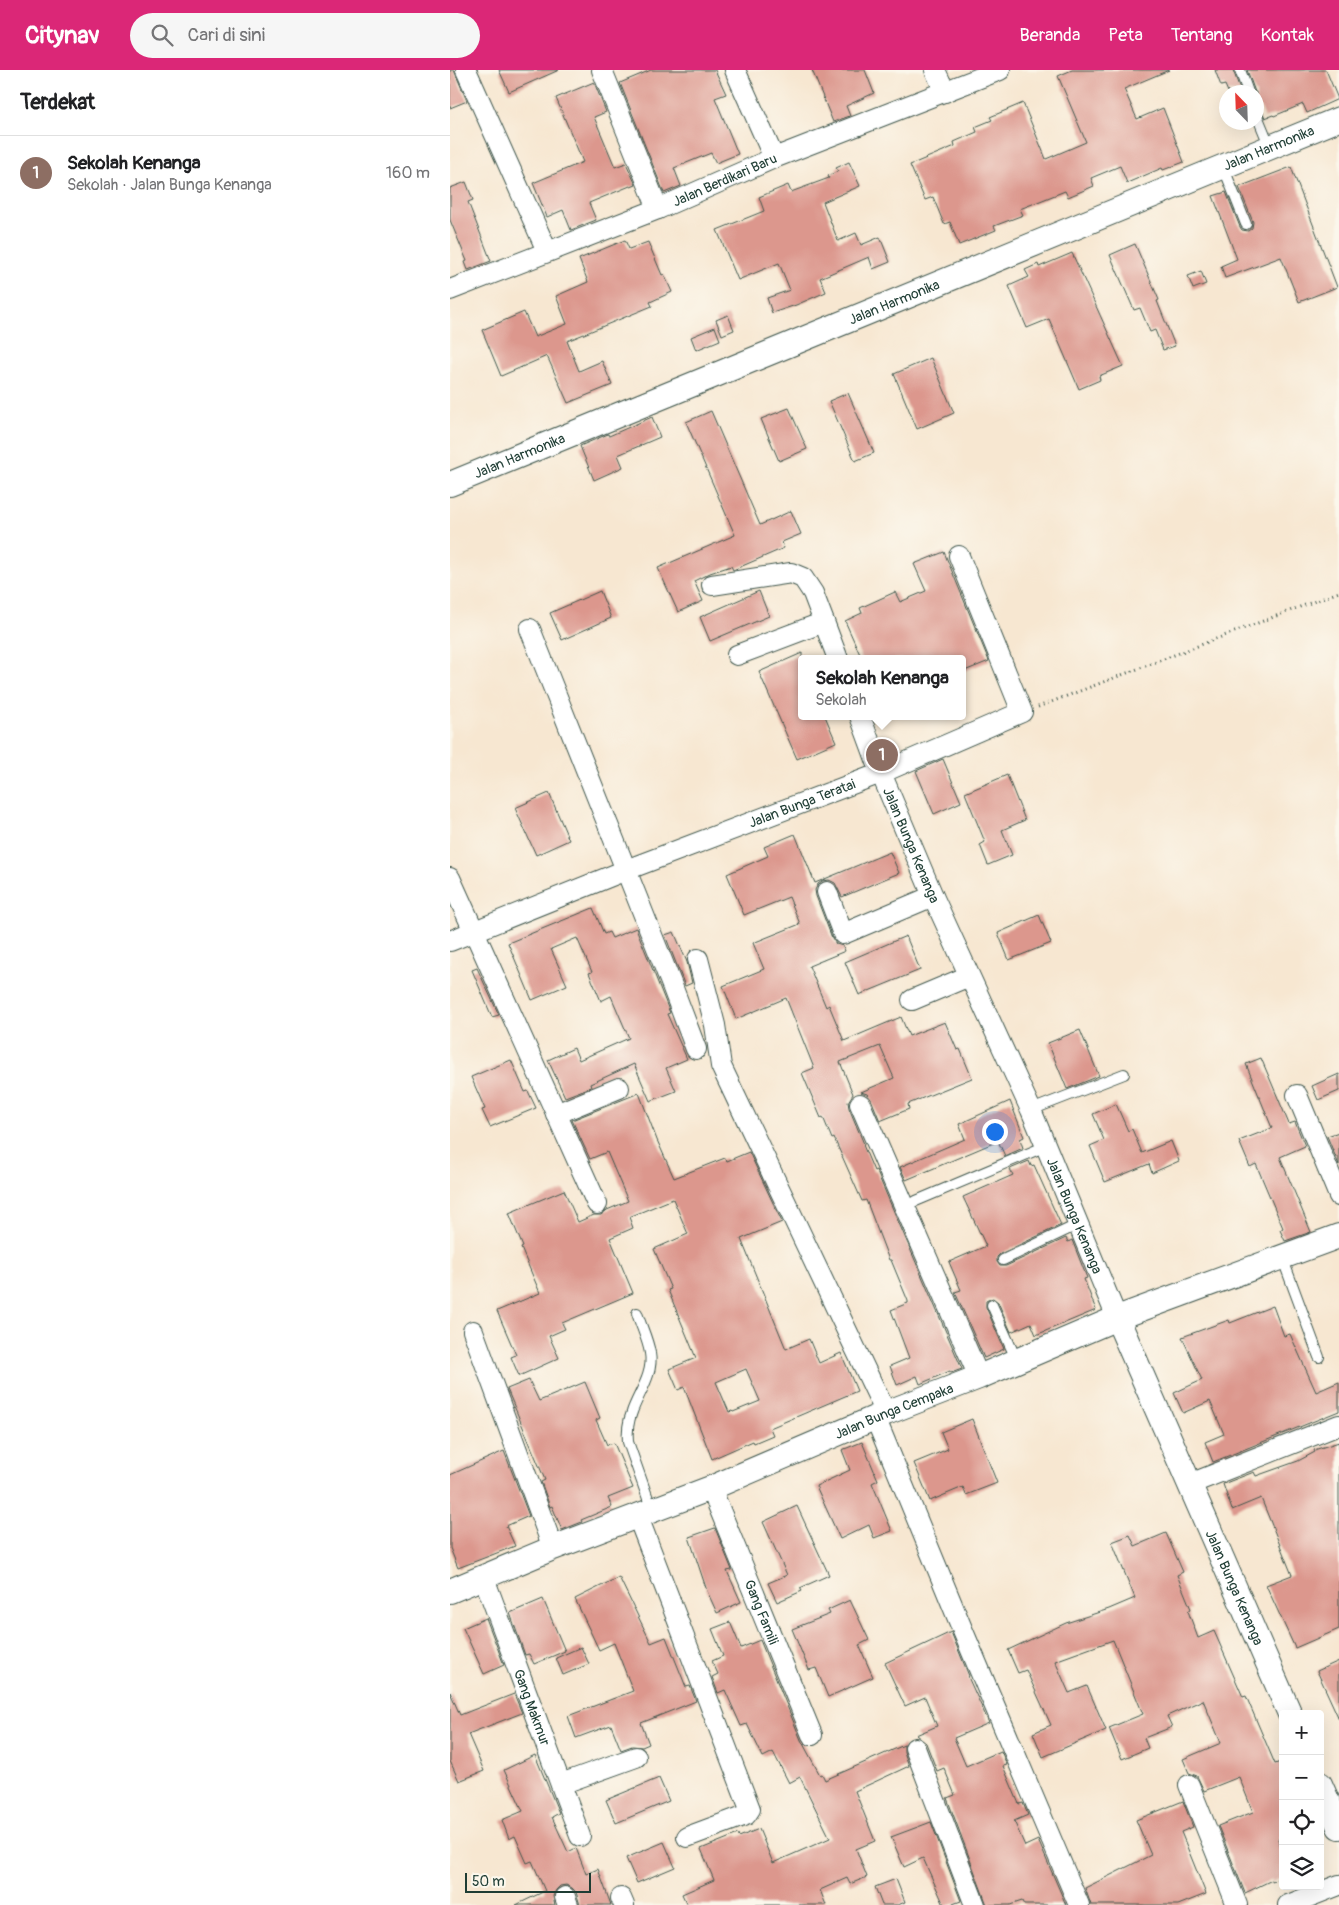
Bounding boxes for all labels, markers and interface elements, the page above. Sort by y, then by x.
search box [130,13,480,58]
text: Citynav [25,21,100,50]
icon: search [148,21,176,49]
text: Cari di sini [188,23,265,47]
text: Beranda [1020,24,1080,47]
text: Peta [1108,24,1143,47]
text: Tentang [1171,24,1233,47]
text: Kontak [1261,24,1314,47]
north arrow [1219,85,1264,130]
text: Terdekat [20,89,95,116]
street label: Jalan Harmonika [1221,122,1317,174]
street label: Jalan Berdikari Baru [670,149,779,210]
text: Sekolah Kenanga [67,151,201,175]
text: 1 [33,163,39,183]
text: 160 m [386,163,430,183]
text: Sekolah · Jalan Bunga Kenanga [67,175,272,195]
street label: Jalan Harmonika [846,275,942,328]
street label: Jalan Harmonika [471,429,567,482]
popup [798,655,966,720]
text: Sekolah Kenanga [815,666,949,690]
text: Sekolah [815,690,866,710]
pin: 1 [866,736,898,774]
street label: Jalan Bunga Teratai [746,775,858,831]
street label: Jalan Bunga Kenanga [880,785,943,906]
your location [982,1119,1008,1145]
street label: Jalan Bunga Kenanga [1043,1155,1106,1276]
street label: Jalan Bunga Cempaka [832,1379,956,1443]
street label: Jalan Bunga Kenanga [1202,1527,1267,1648]
street label: Gang Famili [741,1577,783,1647]
street label: Gang Makmur [510,1667,554,1748]
map controls [1279,1710,1324,1890]
button: + [1279,1710,1324,1755]
button: − [1279,1755,1324,1800]
button: locate [1279,1800,1324,1845]
button: layers [1279,1845,1324,1890]
scale bar [465,1870,591,1893]
text: 50 m [472,1873,505,1890]

